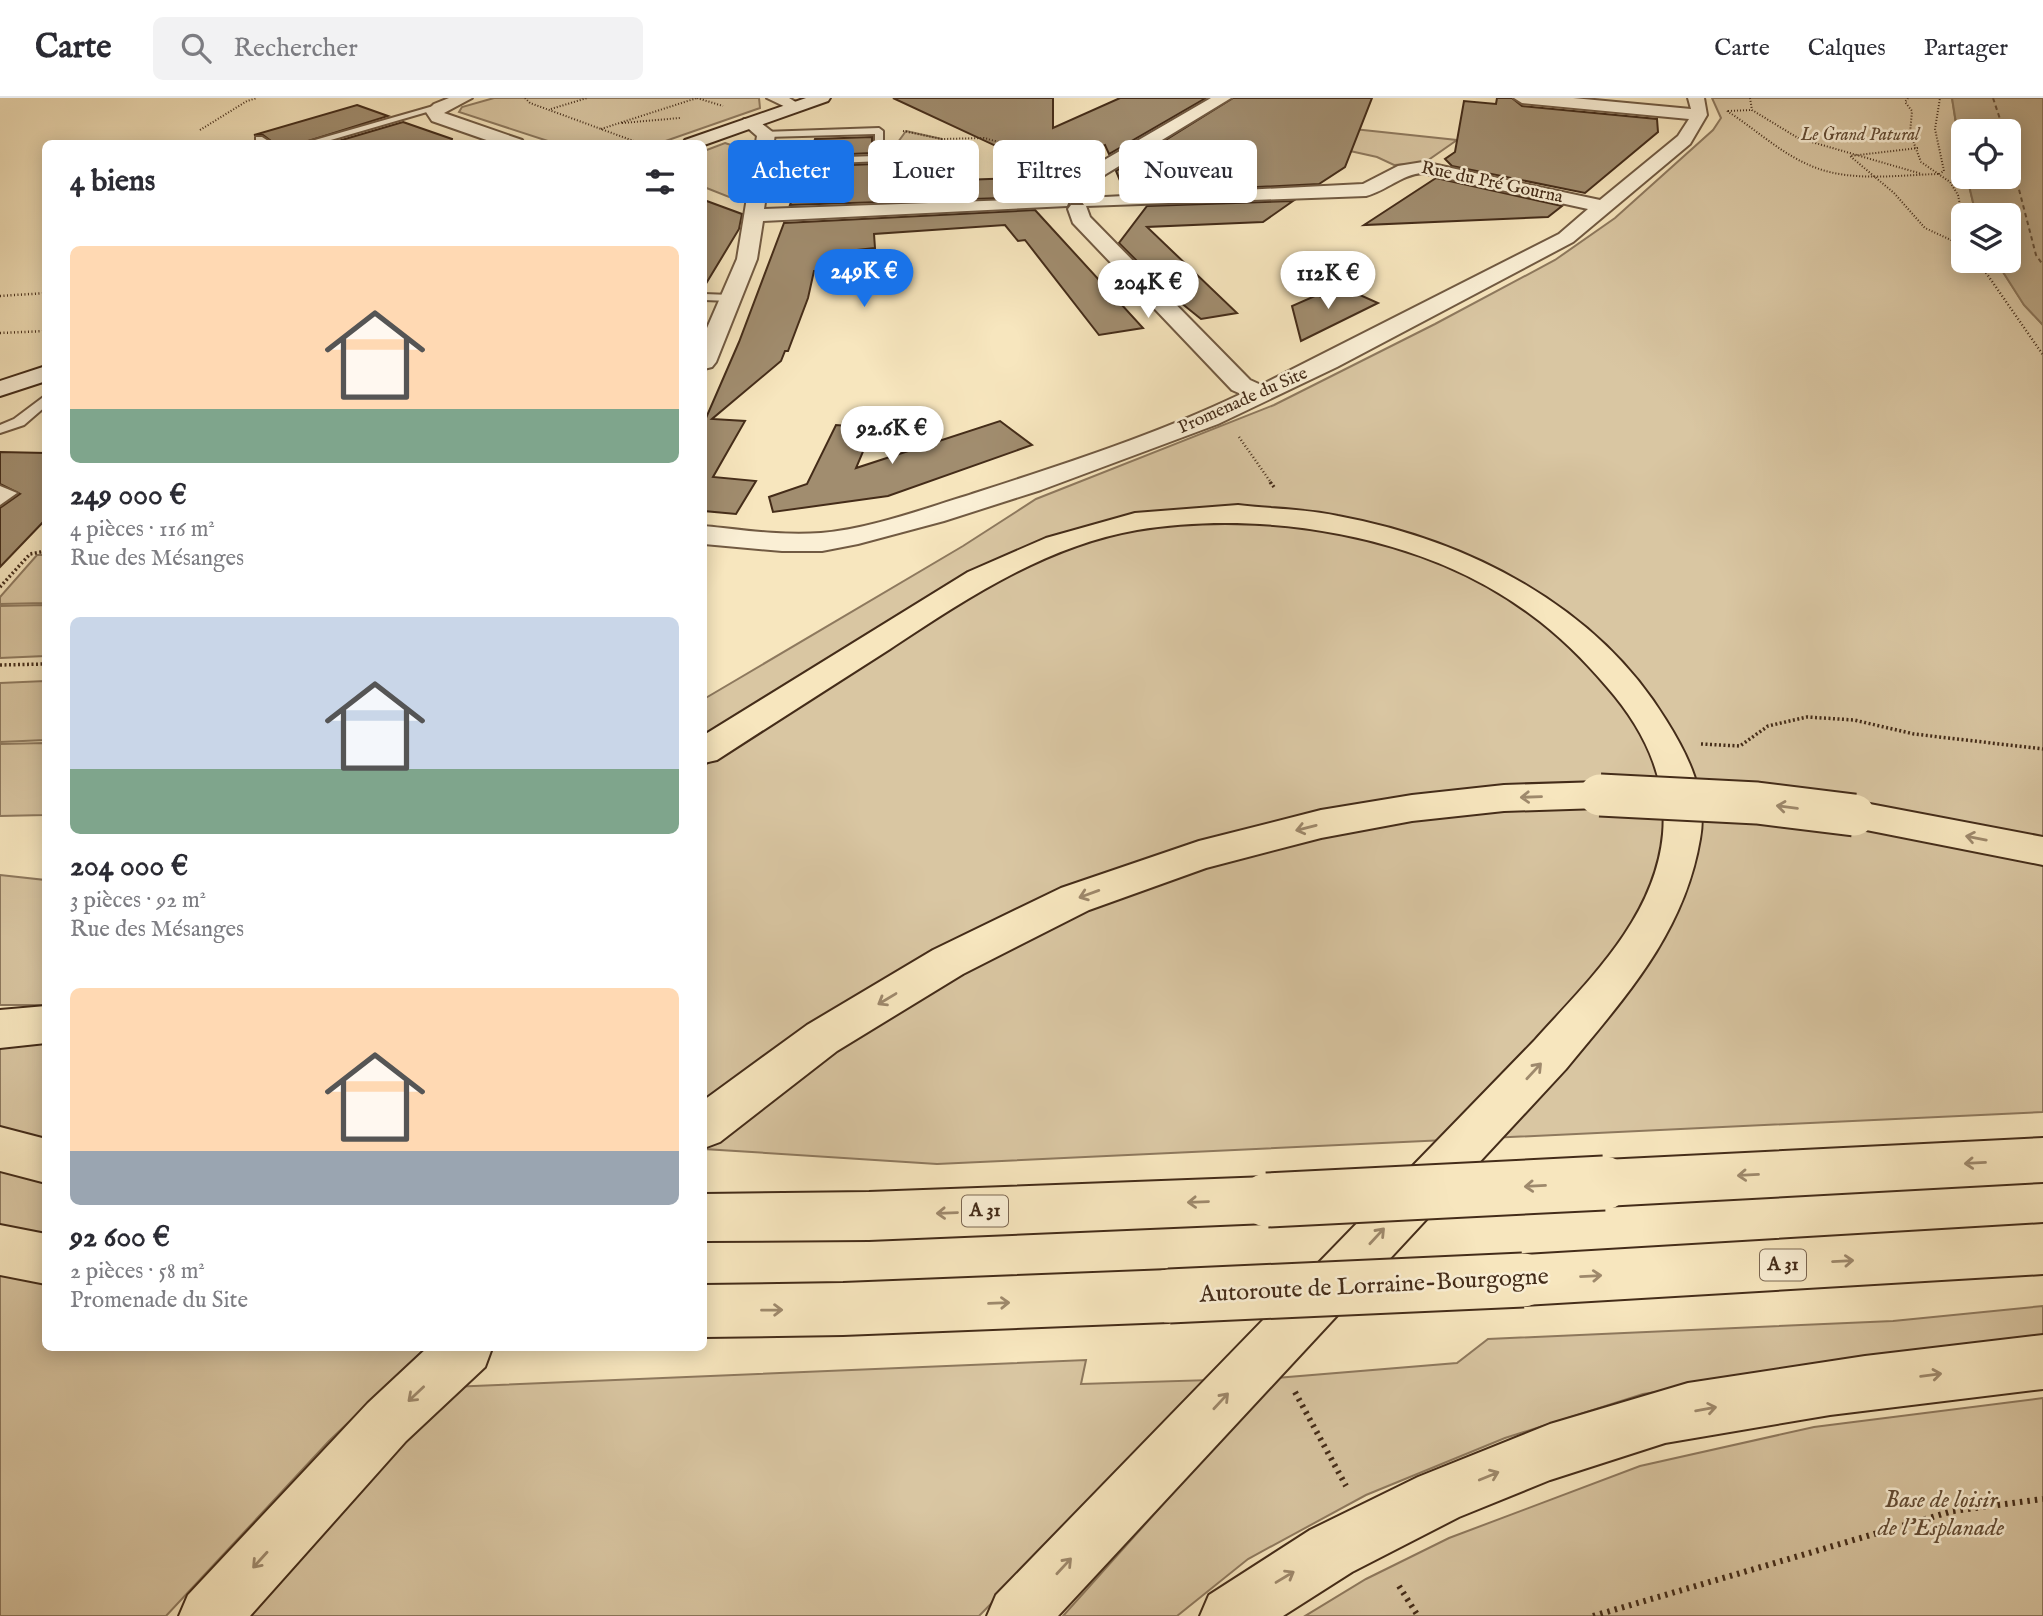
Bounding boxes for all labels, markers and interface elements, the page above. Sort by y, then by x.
search box [153,17,643,80]
text: Carte [35,27,111,69]
icon: search [177,29,215,67]
text: Rechercher [233,32,358,65]
text: Carte [1714,33,1770,64]
text: Calques [1808,33,1886,64]
text: Partager [1924,33,2008,64]
map controls [1951,119,2021,273]
button: locate [1951,119,2021,189]
park label: Le Grand Patural [1800,124,1921,147]
chip: Acheter [728,140,854,203]
chip: Louer [868,140,979,203]
chip: Filtres [993,140,1105,203]
chip: Nouveau [1119,140,1257,203]
street label: Rue du Pré Gourna [1419,157,1565,209]
text: 4 biens [70,163,155,201]
icon: filters [641,163,679,201]
button: layers [1951,203,2021,273]
pin: 249K € [807,250,921,309]
pin: 112K € [1271,252,1385,311]
text: 249K € [830,257,898,286]
text: 112K € [1296,259,1360,288]
pin: 204K € [1091,260,1205,320]
text: 204K € [1114,268,1182,297]
icon: home [312,292,438,418]
street label: Promenade du Site [1175,362,1311,440]
pin: 92.6K € [827,406,957,466]
text: 92.6K € [857,414,927,443]
text: 249 000 € [70,477,187,515]
text: 4 pièces · 116 m² [70,515,215,544]
text: Rue des Mésanges [70,544,244,573]
icon: home [312,663,438,789]
one-way arrow [1520,790,1543,803]
one-way arrow [1776,800,1798,813]
one-way arrow [1295,822,1317,835]
one-way arrow [1965,831,1988,844]
text: 204 000 € [70,848,188,886]
text: 3 pièces · 92 m² [70,886,206,915]
one-way arrow [1079,889,1101,901]
text: Rue des Mésanges [70,915,244,944]
one-way arrow [878,992,898,1006]
icon: home [312,1034,438,1160]
one-way arrow [1526,1063,1543,1080]
one-way arrow [1964,1157,1987,1170]
one-way arrow [1736,1169,1759,1182]
one-way arrow [1524,1180,1547,1193]
road number: A 31 [962,1196,1008,1226]
one-way arrow [1187,1196,1210,1209]
one-way arrow [935,1206,958,1219]
text: 92 600 € [70,1219,170,1257]
one-way arrow [1369,1228,1386,1245]
road number: A 31 [1760,1250,1806,1280]
one-way arrow [1831,1254,1853,1267]
text: 2 pièces · 58 m² [70,1257,205,1286]
street label: Autoroute de Lorraine-Bourgogne [1198,1261,1549,1311]
one-way arrow [1579,1269,1602,1282]
text: Promenade du Site [70,1286,248,1315]
one-way arrow [987,1296,1010,1309]
one-way arrow [760,1303,783,1317]
one-way arrow [1919,1369,1941,1382]
one-way arrow [408,1386,425,1403]
one-way arrow [1212,1393,1229,1410]
one-way arrow [1694,1402,1717,1415]
one-way arrow [1478,1469,1499,1482]
park label: Base de loisir de l'Esplanade [1877,1485,2004,1544]
one-way arrow [252,1551,269,1568]
one-way arrow [1056,1558,1073,1575]
one-way arrow [1275,1570,1295,1584]

